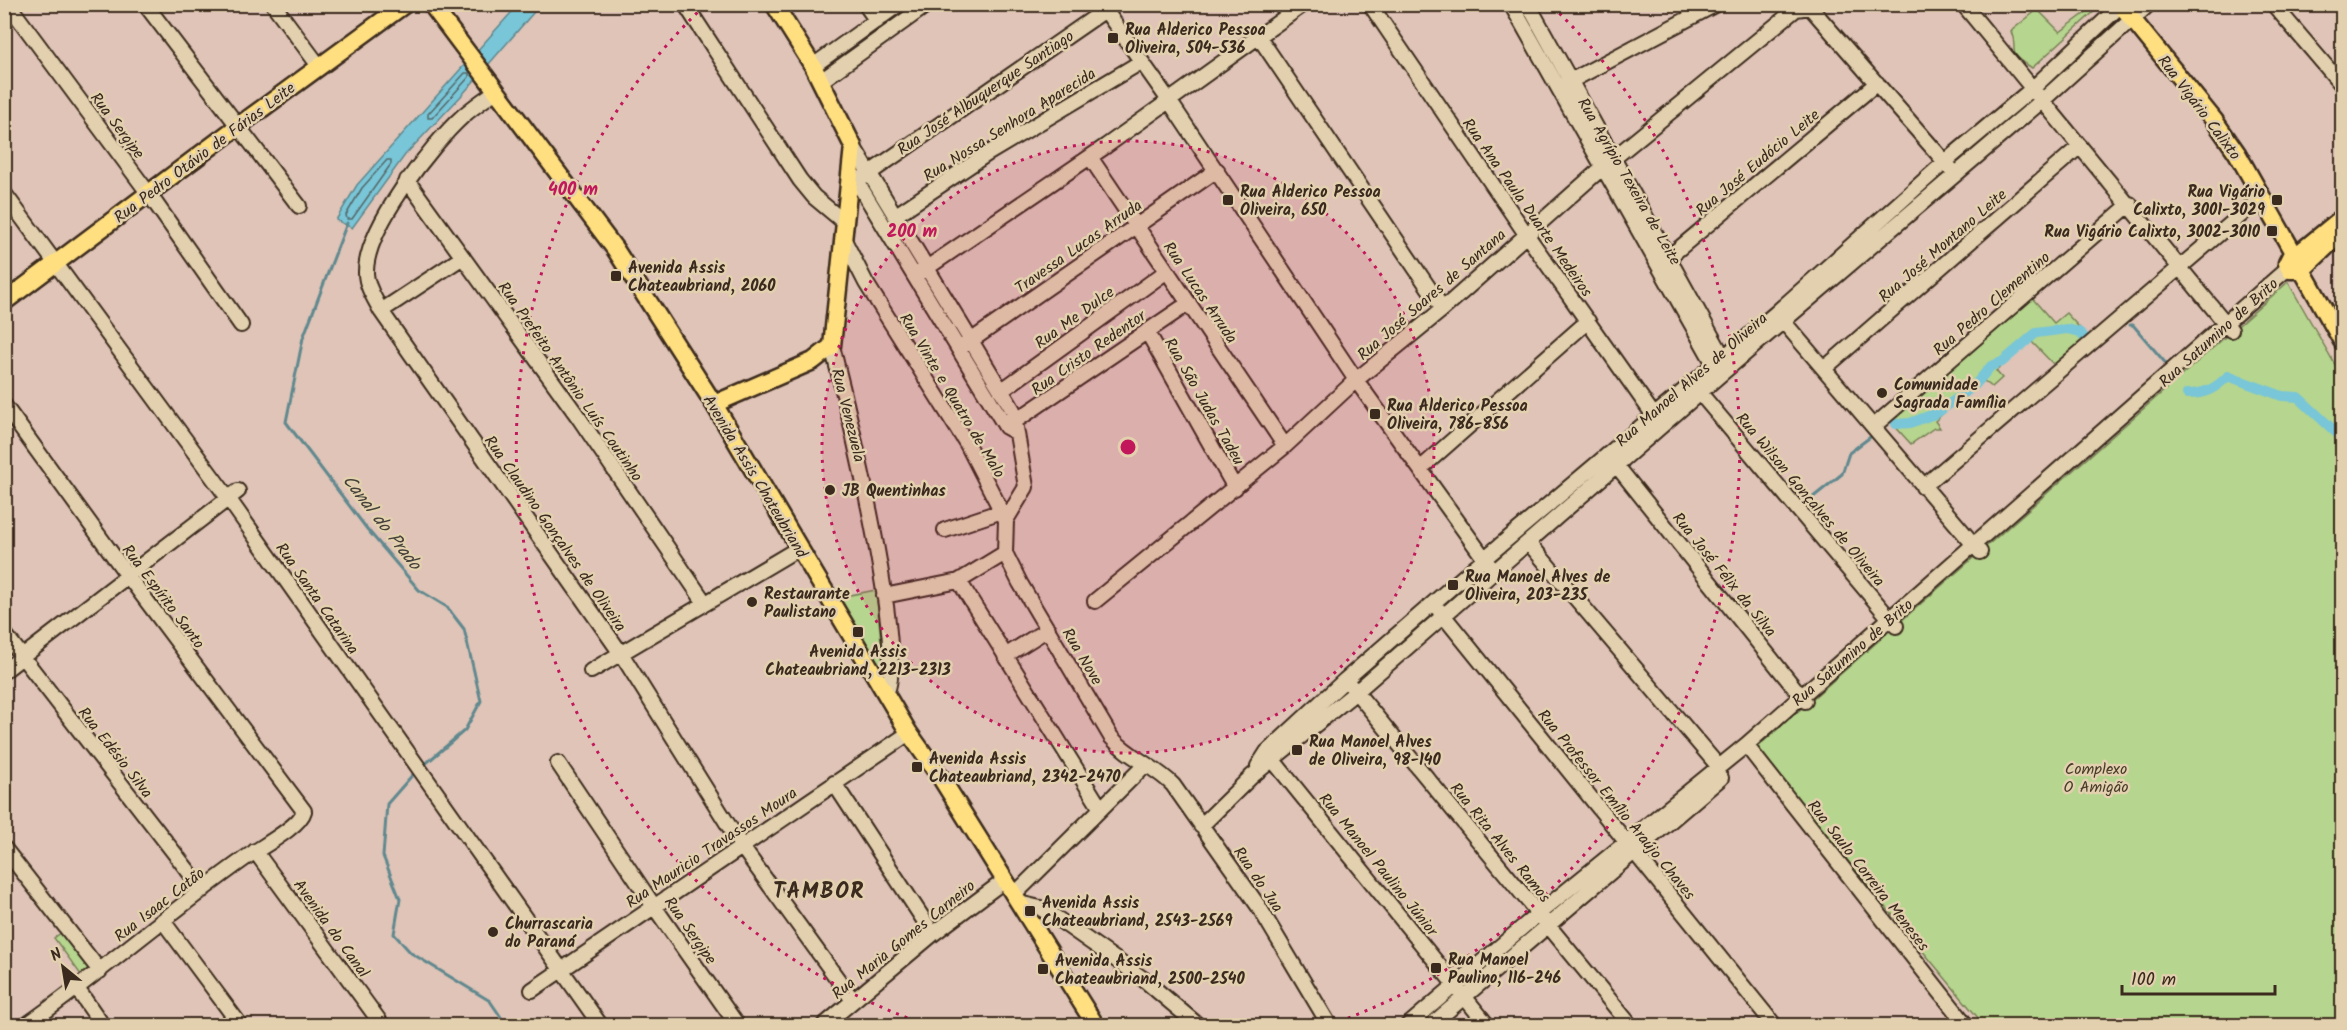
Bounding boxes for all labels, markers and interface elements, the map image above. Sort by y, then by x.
place label: Rua Alderico Pessoa Oliveira, 504-536 [1125,18,1266,61]
street label: Rua José Albuquerque Santiago [892,24,1080,162]
marker: Rua Alderico Pessoa Oliveira, 504-536 [1106,31,1120,45]
street label: Rua Vigário Calixto [2151,50,2247,166]
street label: Rua Nossa Senhora Aparecida [919,62,1101,189]
street label: Rua Pedro Otávio de Fárias Leite [109,76,301,230]
street label: Rua Sergipe [83,87,150,165]
street label: Rua Agrípio Texeira de Leite [1570,93,1687,270]
street label: Rua José Eudócio Leite [1690,103,1826,223]
street label: Rua Ana Paula Duarte Medeiros [1455,113,1598,303]
text: 400 m [548,176,598,205]
place label: Rua Alderico Pessoa Oliveira, 650 [1240,180,1381,223]
place label: Rua Vigário Calixto, 3001-3029 [2133,180,2265,223]
street label: Rua José Montano Leite [1873,183,2013,309]
marker: Rua Alderico Pessoa Oliveira, 650 [1221,193,1235,207]
marker: Rua Vigário Calixto, 3001-3029 [2270,193,2284,207]
street label: Travessa Lucas Arruda [1010,194,1148,301]
text: 200 m [887,218,938,247]
place label: Rua Vigário Calixto, 3002-3010 [2044,220,2261,245]
street label: Rua José Soares de Santana [1352,223,1512,367]
marker: Rua Vigário Calixto, 3002-3010 [2265,224,2279,238]
street label: Rua Lucas Arruda [1156,237,1243,349]
street label: Rua Pedro Clementino [1928,246,2056,362]
place label: Avenida Assis Chateaubriand, 2060 [628,256,776,299]
marker: Avenida Assis Chateaubriand, 2060 [609,269,623,283]
street label: Rua Satumino de Brito [2153,272,2285,394]
street label: Rua Prefeito Antônio Luís Coutinho [491,277,649,487]
street label: Rua Me Dulce [1030,281,1120,356]
street label: Rua Cristo Redentor [1026,303,1153,402]
street label: Rua Manoel Alves de Oliveira [1610,307,1774,454]
street label: Rua Vinte e Quatro de Malo [892,308,1011,483]
street label: Rua São Judas Tadeu [1157,333,1251,470]
street label: Rua Venezuela [824,366,871,465]
place label: Comunidade Sagrada Família [1894,373,2006,416]
marker: Comunidade Sagrada Família [1875,386,1889,400]
street label: Avenida Assis Chateubriand [696,390,814,564]
place label: Rua Alderico Pessoa Oliveira, 786-856 [1387,394,1528,437]
marker: Rua Alderico Pessoa Oliveira, 786-856 [1368,407,1382,421]
street label: Rua Wilson Gonçalves de Oliveira [1729,407,1891,593]
street label: Rua Claudino Gonçalves de Oliveira [477,431,632,637]
centre of rings [1118,437,1138,457]
water label: Canal do Prado [334,469,429,578]
place label: JB Quentinhas [842,479,946,504]
marker: JB Quentinhas [823,483,837,497]
street label: Rua José Félix da Silva [1665,507,1782,643]
street label: Rua Santa Catarina [269,538,365,660]
street label: Rua Espírito Santo [115,539,211,655]
place label: Rua Manoel Alves de Oliveira, 203-235 [1465,565,1611,608]
marker: Rua Manoel Alves de Oliveira, 203-235 [1446,578,1460,592]
place label: Restaurante Paulistano [764,582,850,625]
street label: Rua Satumino de Brito [1787,593,1919,713]
marker: Restaurante Paulistano [745,595,759,609]
street label: Rua Nove [1055,623,1109,690]
marker: Avenida Assis Chateaubriand, 2213-2313 [851,625,865,639]
place label: Avenida Assis Chateaubriand, 2213-2313 [765,640,951,683]
street label: Rua Edésio Silva [71,702,159,804]
street label: Rua Professor Emílio Araújo Chaves [1531,704,1701,906]
place label: Rua Manoel Alves de Oliveira, 98-140 [1309,730,1442,773]
marker: Rua Manoel Alves de Oliveira, 98-140 [1290,743,1304,757]
place label: Avenida Assis Chateaubriand, 2342-2470 [929,747,1121,790]
park label: Complexo O Amigão [2064,757,2128,800]
marker: Avenida Assis Chateaubriand, 2342-2470 [910,760,924,774]
street label: Rua Rita Alves Ramos [1443,777,1556,909]
street label: Rua Mauricio Travassos Moura [621,781,803,915]
street label: Rua Manoel Paulino Júnior [1312,788,1445,943]
street label: Rua Saulo Correira Meneses [1801,795,1935,957]
street label: Rua do Jua [1226,842,1289,918]
street label: Rua Isaac Catão [109,862,211,949]
street label: Avenida do Canal [286,874,375,983]
street label: Rua Maria Gomes Carneiro [827,874,981,1006]
district label: TAMBOR [773,875,865,910]
place label: Avenida Assis Chateaubriand, 2543-2569 [1042,891,1233,934]
street label: Rua Sergipe [657,892,722,970]
marker: Avenida Assis Chateaubriand, 2543-2569 [1023,904,1037,918]
place label: Churrascaria do Paraná [505,912,593,955]
marker: Churrascaria do Paraná [486,925,500,939]
north arrow [33,937,93,997]
text: N [46,942,67,969]
place label: Rua Manoel Paulino, 116-246 [1448,948,1562,991]
place label: Avenida Assis Chateaubriand, 2500-2540 [1055,949,1246,992]
scale bar [2122,958,2275,996]
marker: Rua Manoel Paulino, 116-246 [1429,961,1443,975]
marker: Avenida Assis Chateaubriand, 2500-2540 [1036,962,1050,976]
text: 100 m [2131,966,2176,995]

